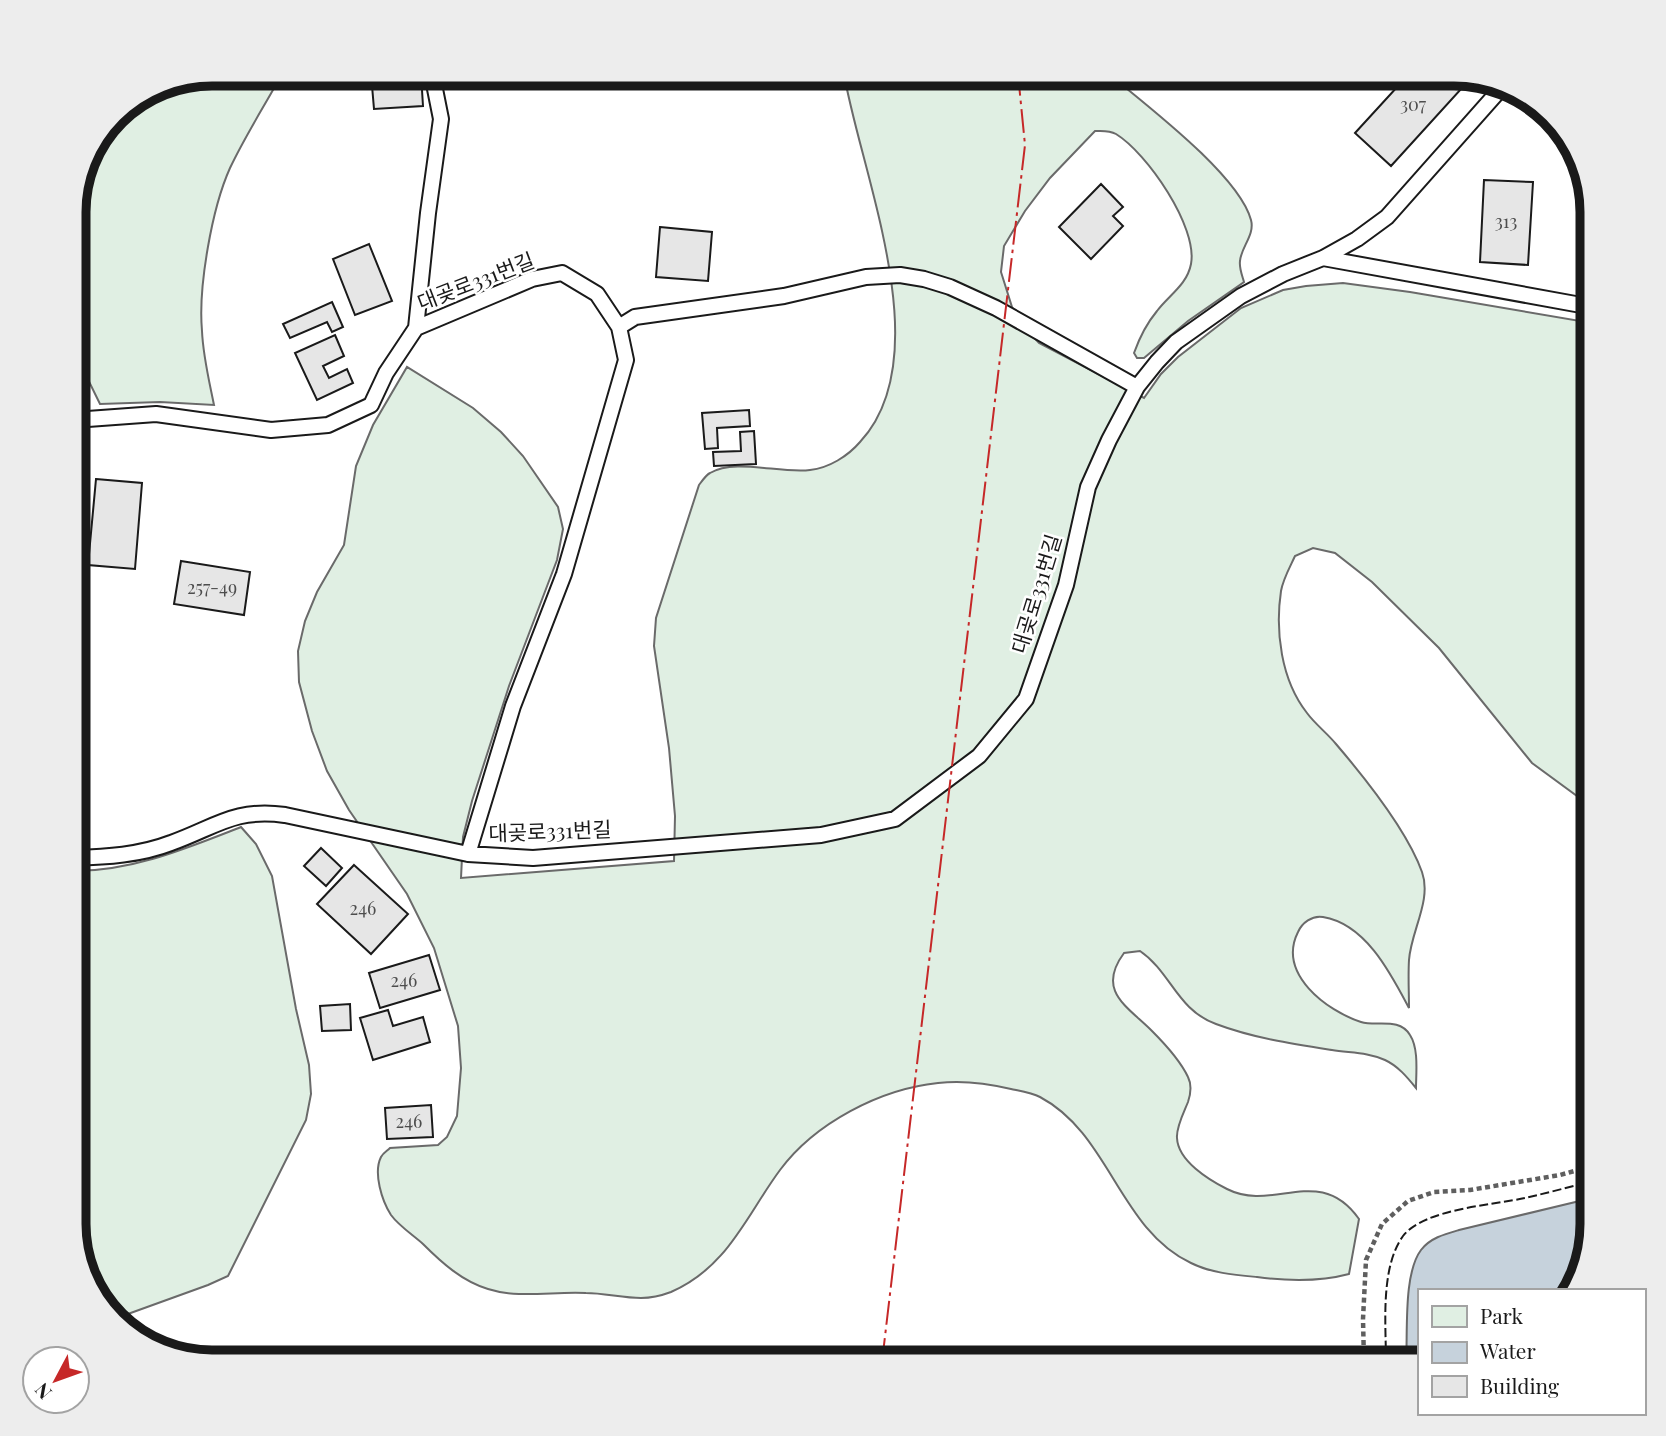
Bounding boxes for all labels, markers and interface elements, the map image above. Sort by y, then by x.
house number: 307 [1400,92,1427,116]
house number: 313 [1495,209,1517,233]
street label: 대곶로331번길 [413,245,538,315]
street label: 대곶로331번길 [1004,530,1067,656]
house number: 257-49 [187,575,237,599]
street label: 대곶로331번길 [488,814,612,846]
house number: 246 [350,896,376,920]
house number: 246 [391,968,417,992]
house number: 246 [396,1109,422,1133]
legend [1418,1289,1645,1415]
text: Park [1480,1301,1524,1329]
text: Water [1479,1336,1536,1364]
north arrow [21,1345,91,1415]
text: Building [1480,1371,1559,1399]
text: N [28,1378,57,1406]

